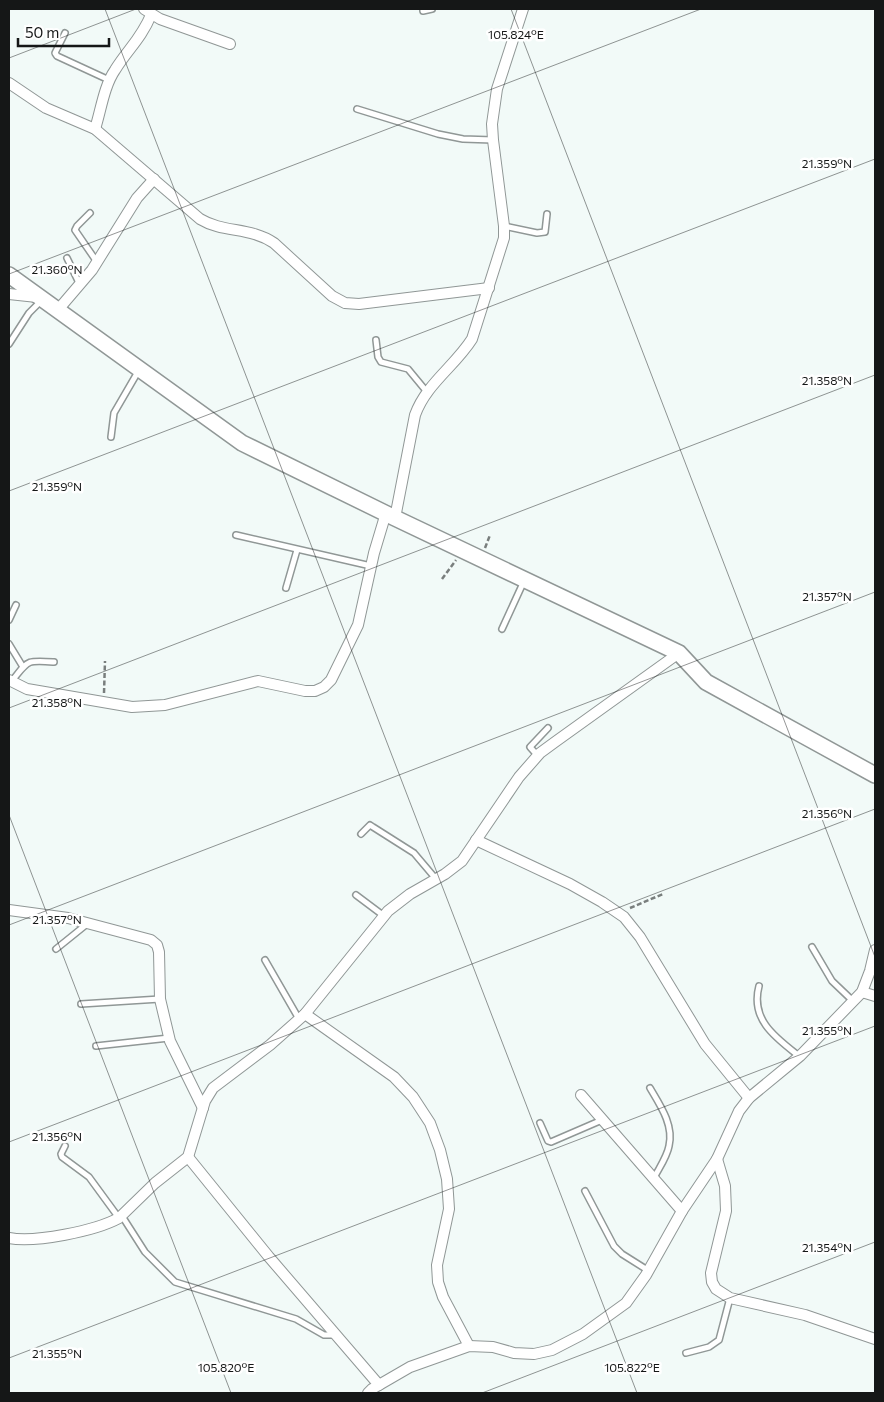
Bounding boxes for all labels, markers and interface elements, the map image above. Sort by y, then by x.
scale bar [18,15,109,47]
text: 50 m [25,23,59,41]
text: 105.824°E [488,27,544,41]
text: 21.359°N [802,156,852,170]
text: 21.360°N [31,262,83,276]
text: 21.358°N [802,373,852,387]
text: 21.359°N [32,479,82,493]
text: 21.357°N [802,589,852,603]
text: 21.358°N [32,695,82,709]
text: 21.356°N [802,806,852,820]
text: 21.357°N [32,912,82,926]
text: 21.355°N [802,1023,852,1037]
text: 21.356°N [32,1129,82,1143]
text: 21.354°N [802,1240,852,1254]
text: 21.355°N [32,1346,82,1360]
text: 105.820°E [198,1360,254,1374]
text: 105.822°E [604,1360,660,1374]

